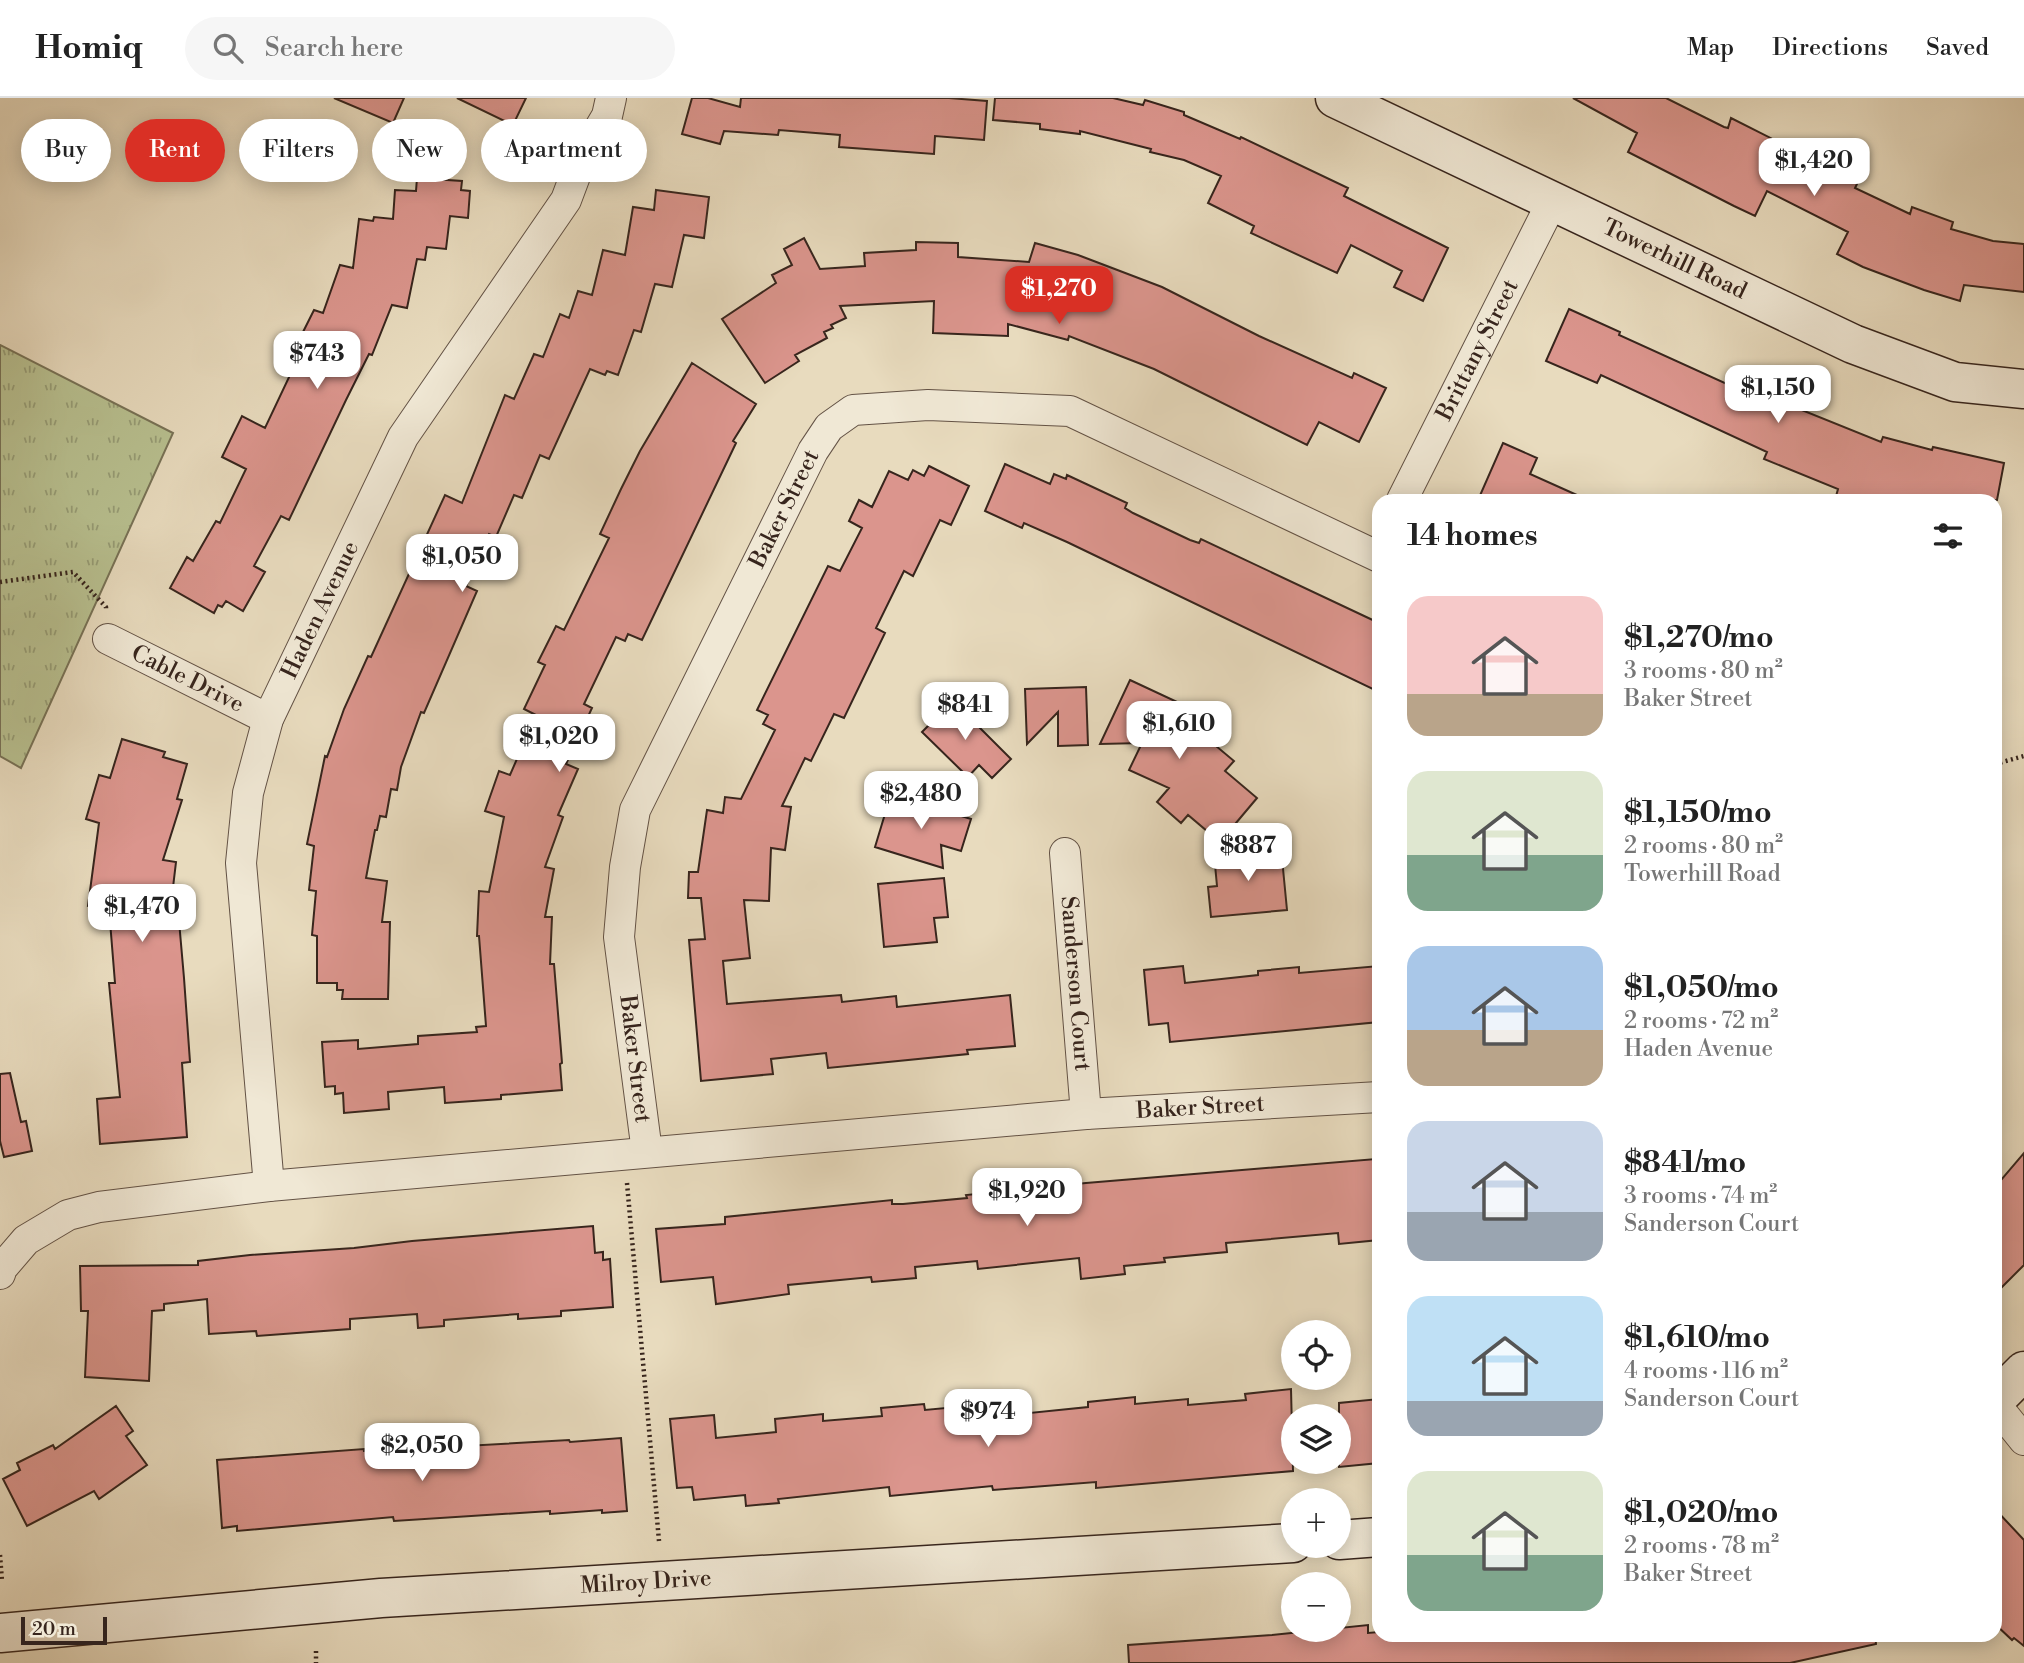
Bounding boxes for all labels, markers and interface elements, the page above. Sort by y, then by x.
search box [185,17,675,80]
text: Homiq [35,28,143,69]
icon: search [209,29,247,67]
text: Search here [265,32,403,64]
text: Map [1687,33,1734,63]
text: Directions [1772,33,1888,63]
text: Saved [1926,33,1989,63]
chip: Buy [21,119,111,182]
chip: Rent [125,119,225,182]
chip: Filters [239,119,358,182]
chip: New [372,119,467,182]
chip: Apartment [481,119,647,182]
pin: $1,420 [1757,139,1871,198]
text: $1,420 [1775,147,1853,175]
street label: Towerhill Road [1598,213,1751,306]
pin: $1,270 [1002,266,1116,326]
text: $1,270 [1021,275,1097,303]
street label: Brittany Street [1430,275,1525,426]
pin: $743 [276,331,358,391]
text: $743 [289,340,345,368]
pin: $1,150 [1721,366,1835,425]
text: $1,150 [1741,374,1815,402]
street label: Baker Street [743,445,825,574]
text: 14 homes [1407,517,1538,555]
icon: filters [1929,517,1967,555]
pin: $1,050 [405,534,519,594]
street label: Haden Avenue [275,537,365,683]
text: $1,050 [422,543,502,571]
text: $1,270/mo [1624,619,1774,657]
icon: home [1463,624,1547,708]
street label: Cable Drive [127,639,249,719]
text: 3 rooms · 80 m² [1624,657,1783,685]
pin: $841 [924,682,1006,742]
text: Baker Street [1624,685,1752,713]
text: $841 [938,691,992,719]
pin: $1,610 [1122,702,1236,761]
text: $1,610 [1143,710,1215,738]
pin: $1,020 [502,714,616,774]
text: $1,020 [519,723,599,751]
pin: $2,480 [864,772,978,831]
text: $2,480 [880,780,962,808]
text: $1,150/mo [1624,794,1772,832]
icon: home [1463,799,1547,883]
pin: $887 [1207,824,1289,883]
text: $887 [1220,832,1276,860]
text: 2 rooms · 80 m² [1624,832,1783,860]
text: Towerhill Road [1624,860,1781,888]
pin: $1,470 [85,884,199,944]
text: $1,470 [104,893,180,921]
street label: Sanderson Court [1055,895,1096,1072]
text: $1,050/mo [1624,969,1779,1007]
icon: home [1463,974,1547,1058]
street label: Baker Street [613,993,657,1124]
text: 2 rooms · 72 m² [1624,1007,1778,1035]
text: Haden Avenue [1624,1035,1773,1063]
street label: Baker Street [1134,1090,1265,1125]
text: $841/mo [1624,1144,1746,1182]
icon: home [1463,1149,1547,1233]
pin: $1,920 [970,1168,1084,1228]
text: $1,920 [988,1177,1066,1205]
text: 3 rooms · 74 m² [1624,1182,1777,1210]
text: Sanderson Court [1624,1210,1799,1238]
text: $1,610/mo [1624,1319,1770,1357]
map controls [1281,1320,1351,1642]
button: locate [1281,1320,1351,1390]
icon: home [1463,1324,1547,1408]
text: 4 rooms · 116 m² [1624,1357,1788,1385]
text: Sanderson Court [1624,1385,1799,1413]
pin: $974 [947,1390,1029,1449]
text: $974 [960,1398,1016,1426]
button: layers [1281,1404,1351,1474]
pin: $2,050 [365,1424,479,1483]
text: $2,050 [381,1432,463,1460]
button: + [1281,1488,1351,1558]
text: $1,020/mo [1624,1494,1779,1532]
icon: home [1463,1499,1547,1583]
text: 2 rooms · 78 m² [1624,1532,1779,1560]
text: Baker Street [1624,1560,1752,1588]
street label: Milroy Drive [579,1564,712,1600]
button: − [1281,1572,1351,1642]
scale bar [21,1614,107,1646]
text: 20 m [32,1617,76,1641]

